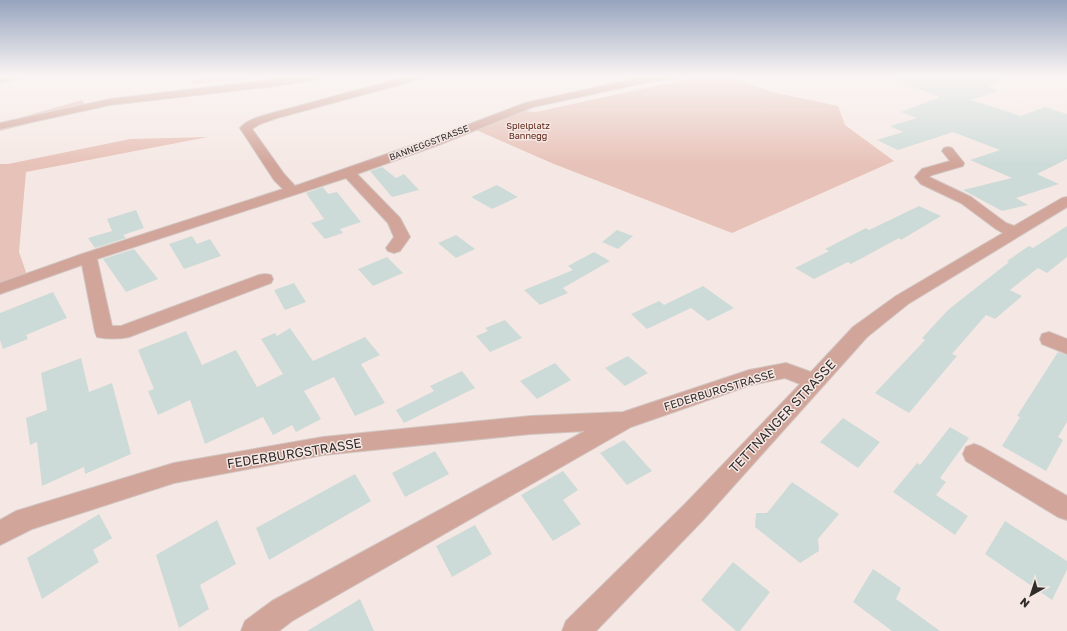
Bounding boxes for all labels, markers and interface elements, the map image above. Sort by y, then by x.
park label: Spielplatz Bannegg [506,120,550,141]
street label: BANNEGGSTRASSE [388,122,470,163]
street label: TETTNANGER STRASSE [725,356,839,476]
street label: FEDERBURGSTRASSE [662,366,776,413]
street label: FEDERBURGSTRASSE [226,434,362,472]
north arrow [1011,575,1051,615]
text: N [1017,595,1032,611]

